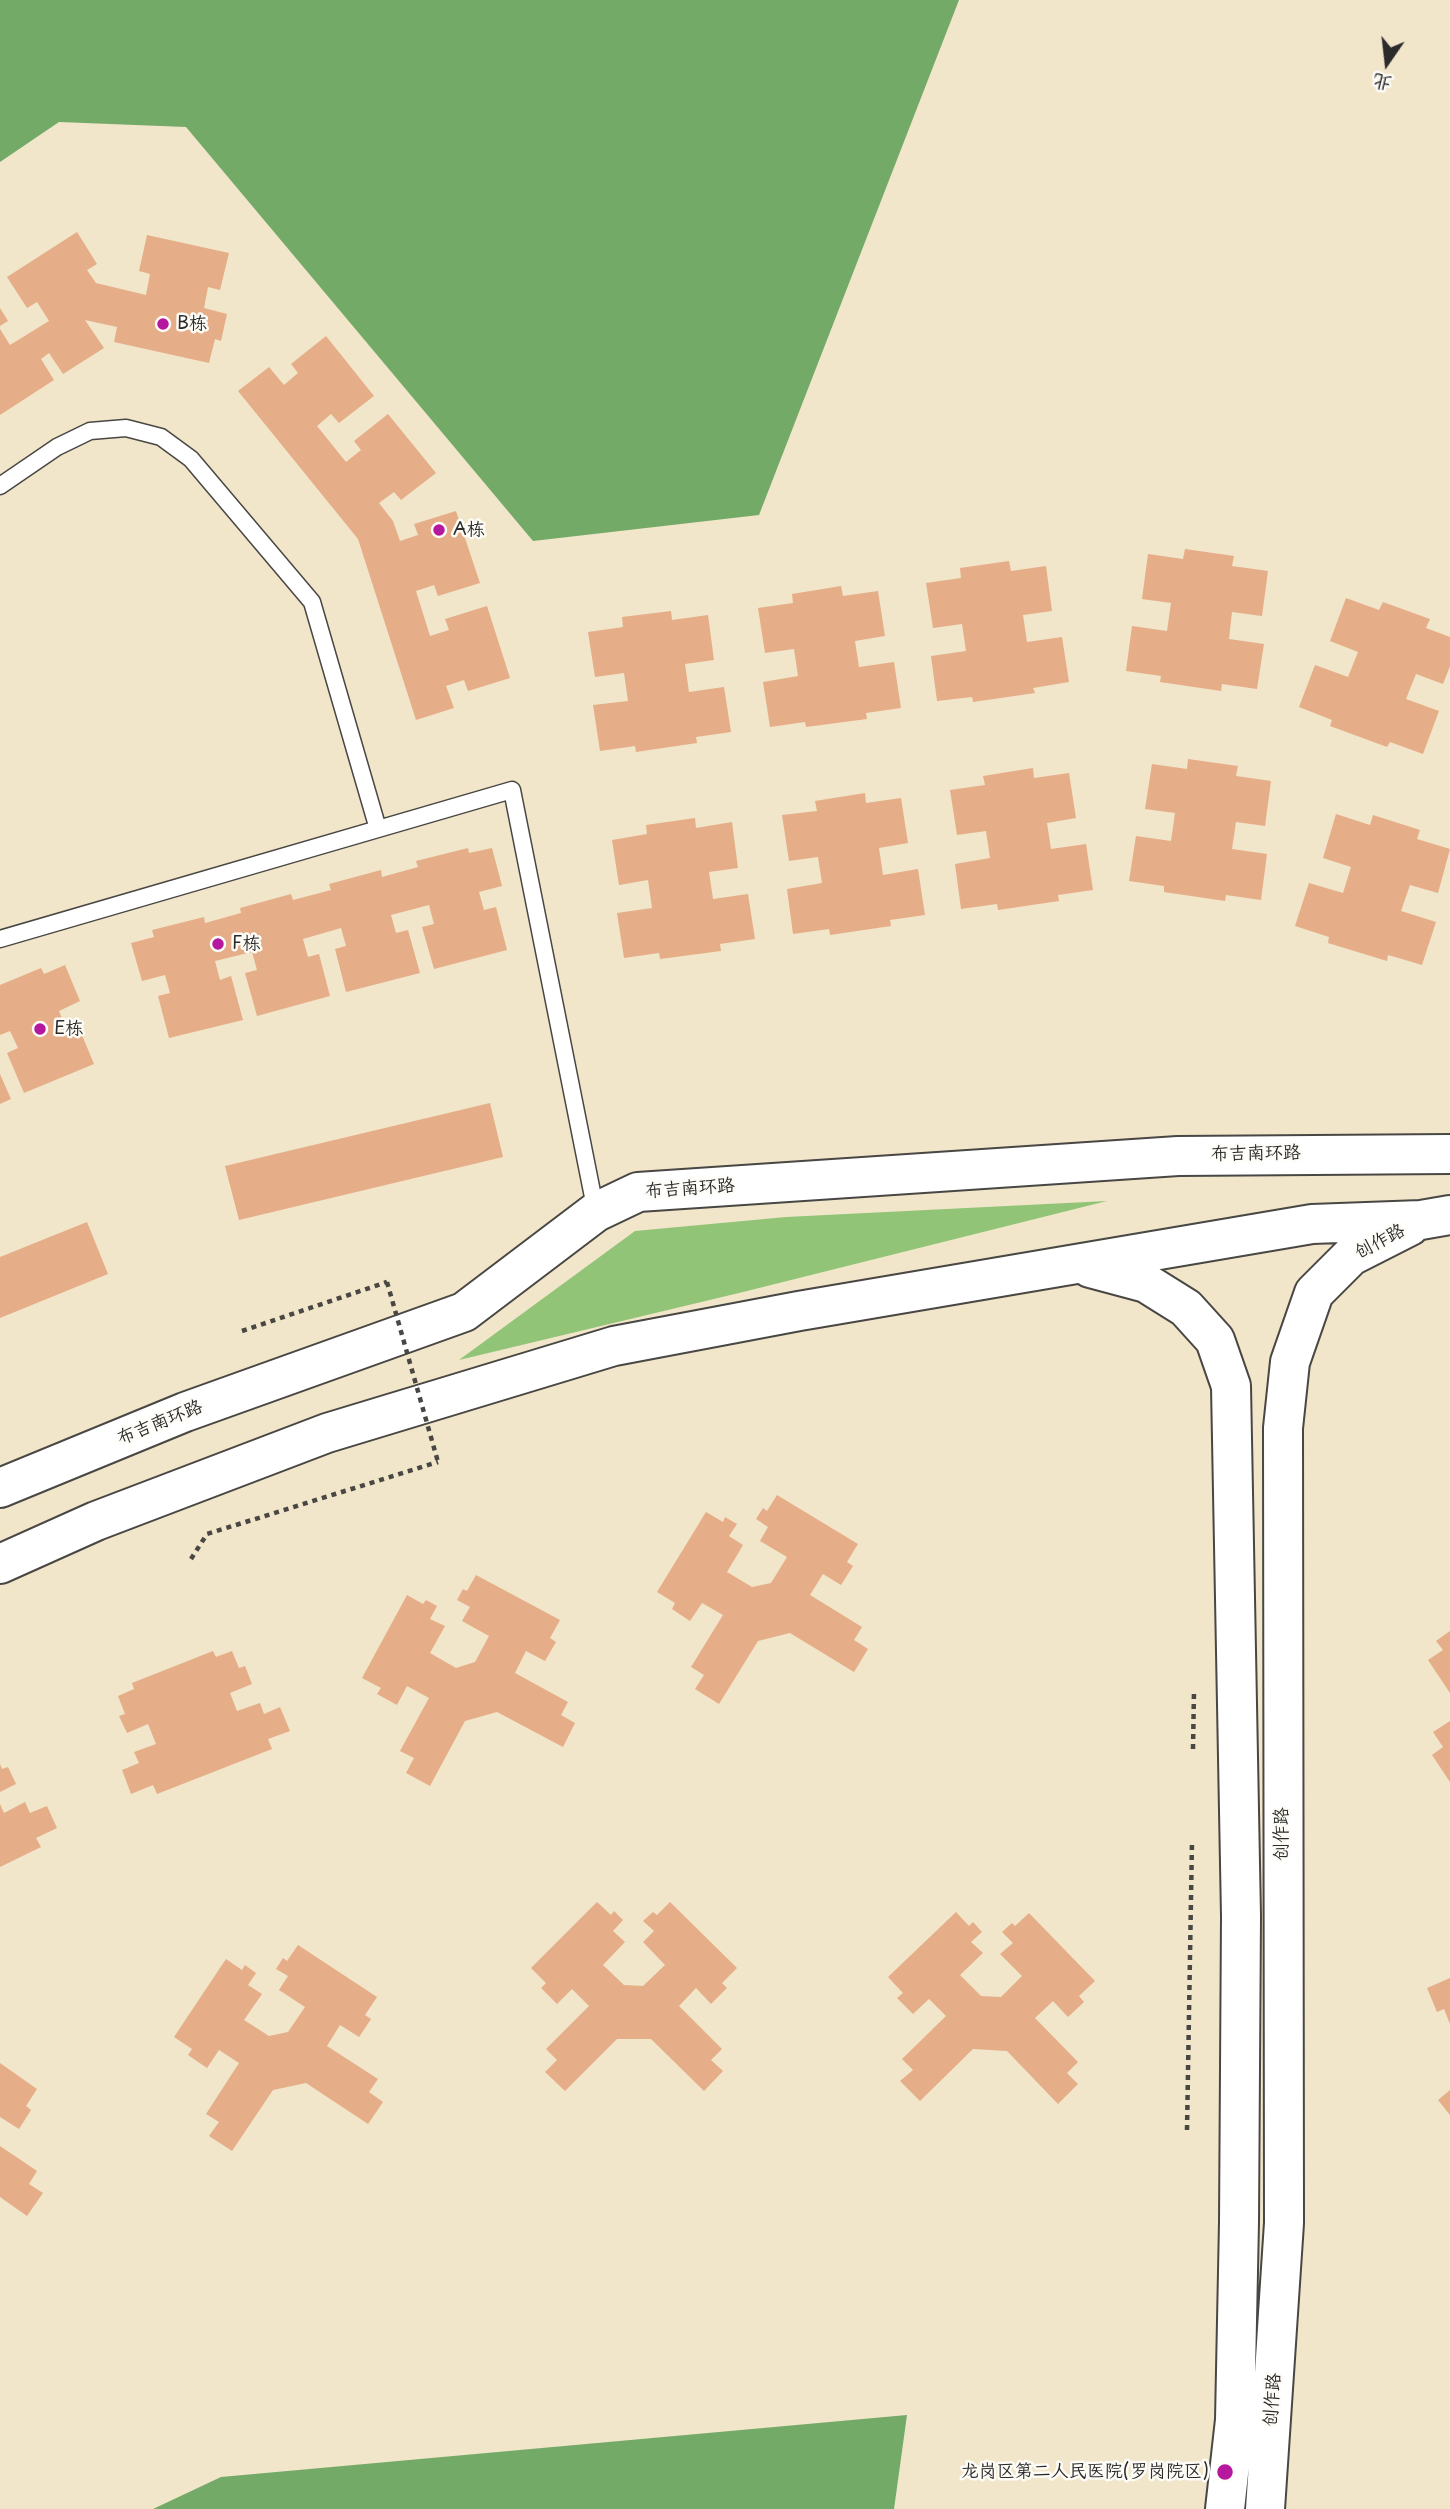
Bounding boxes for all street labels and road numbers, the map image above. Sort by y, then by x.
street label: 布吉南环路 [1211,1142,1301,1166]
street label: 布吉南环路 [644,1175,736,1203]
street label: 创作路 [1351,1220,1409,1264]
street label: 布吉南环路 [114,1396,206,1450]
street label: 创作路 [1271,1807,1293,1861]
street label: 创作路 [1260,2372,1286,2428]

